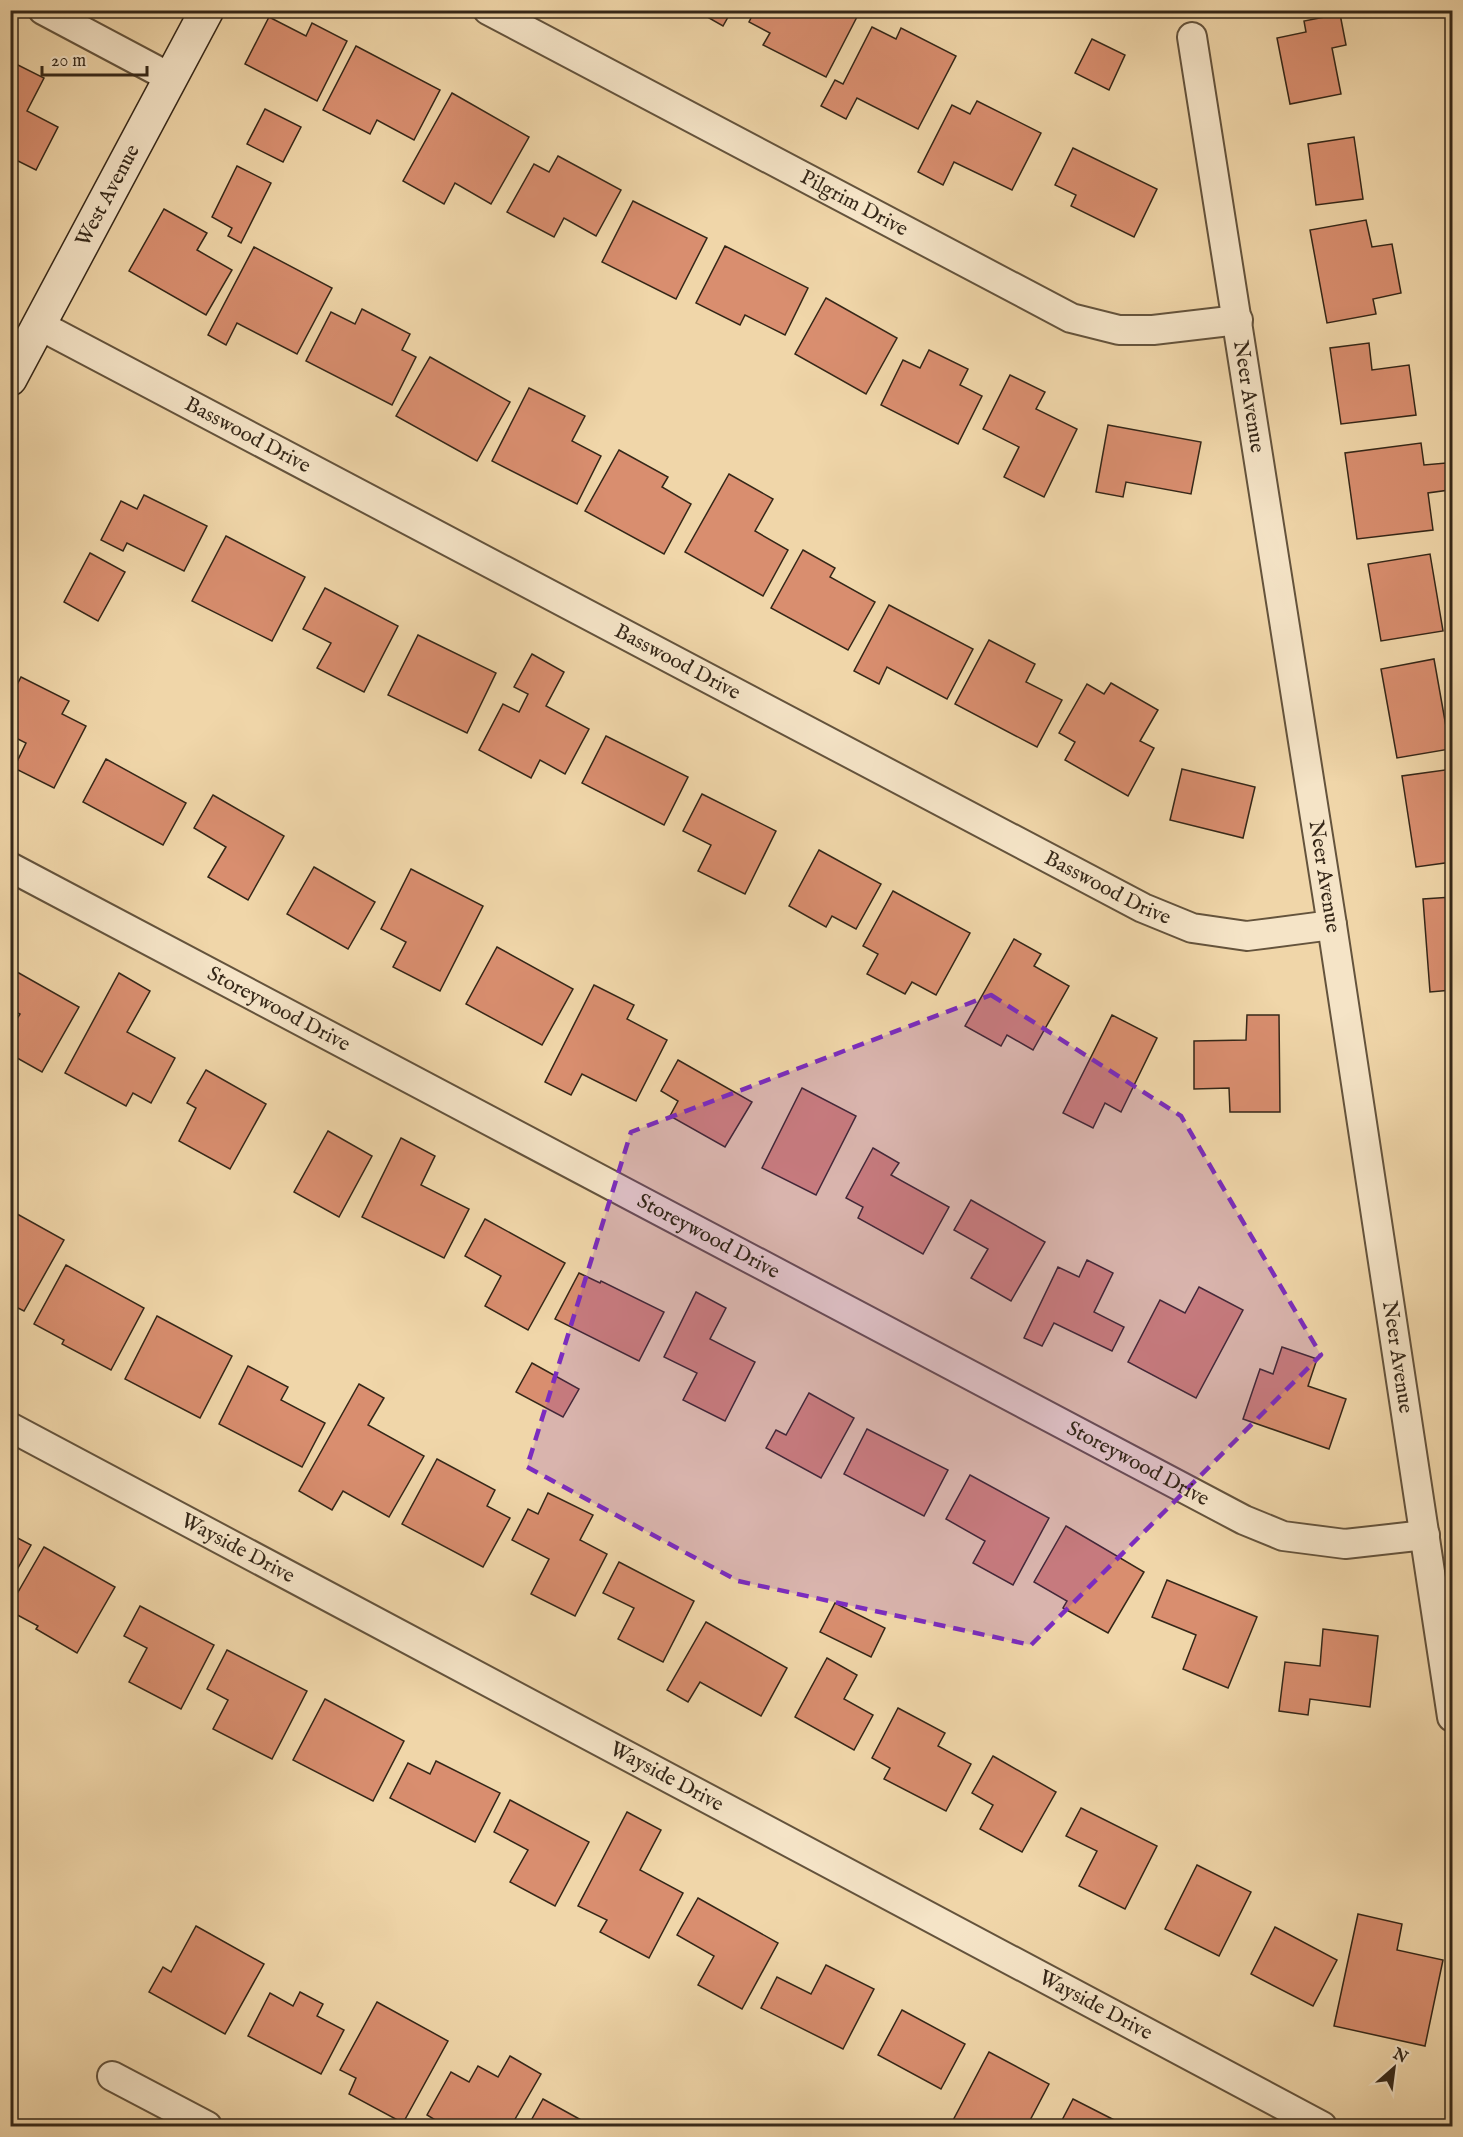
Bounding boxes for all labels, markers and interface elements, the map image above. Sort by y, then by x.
scale bar [42,39,147,77]
text: 20 m [51,50,86,73]
street label: West Avenue [70,139,146,251]
street label: Pilgrim Drive [796,164,913,243]
street label: Neer Avenue [1227,338,1271,455]
street label: Basswood Drive [180,391,316,480]
street label: Basswood Drive [610,618,745,707]
street label: Neer Avenue [1302,818,1347,935]
street label: Basswood Drive [1040,845,1175,932]
street label: Storeywood Drive [203,960,355,1058]
street label: Storeywood Drive [632,1188,785,1286]
street label: Neer Avenue [1376,1299,1419,1416]
street label: Storeywood Drive [1062,1415,1214,1513]
street label: Wayside Drive [176,1507,300,1590]
street label: Wayside Drive [605,1735,729,1818]
street label: Wayside Drive [1034,1964,1157,2047]
north arrow [1364,2038,1424,2098]
text: N [1388,2044,1411,2069]

